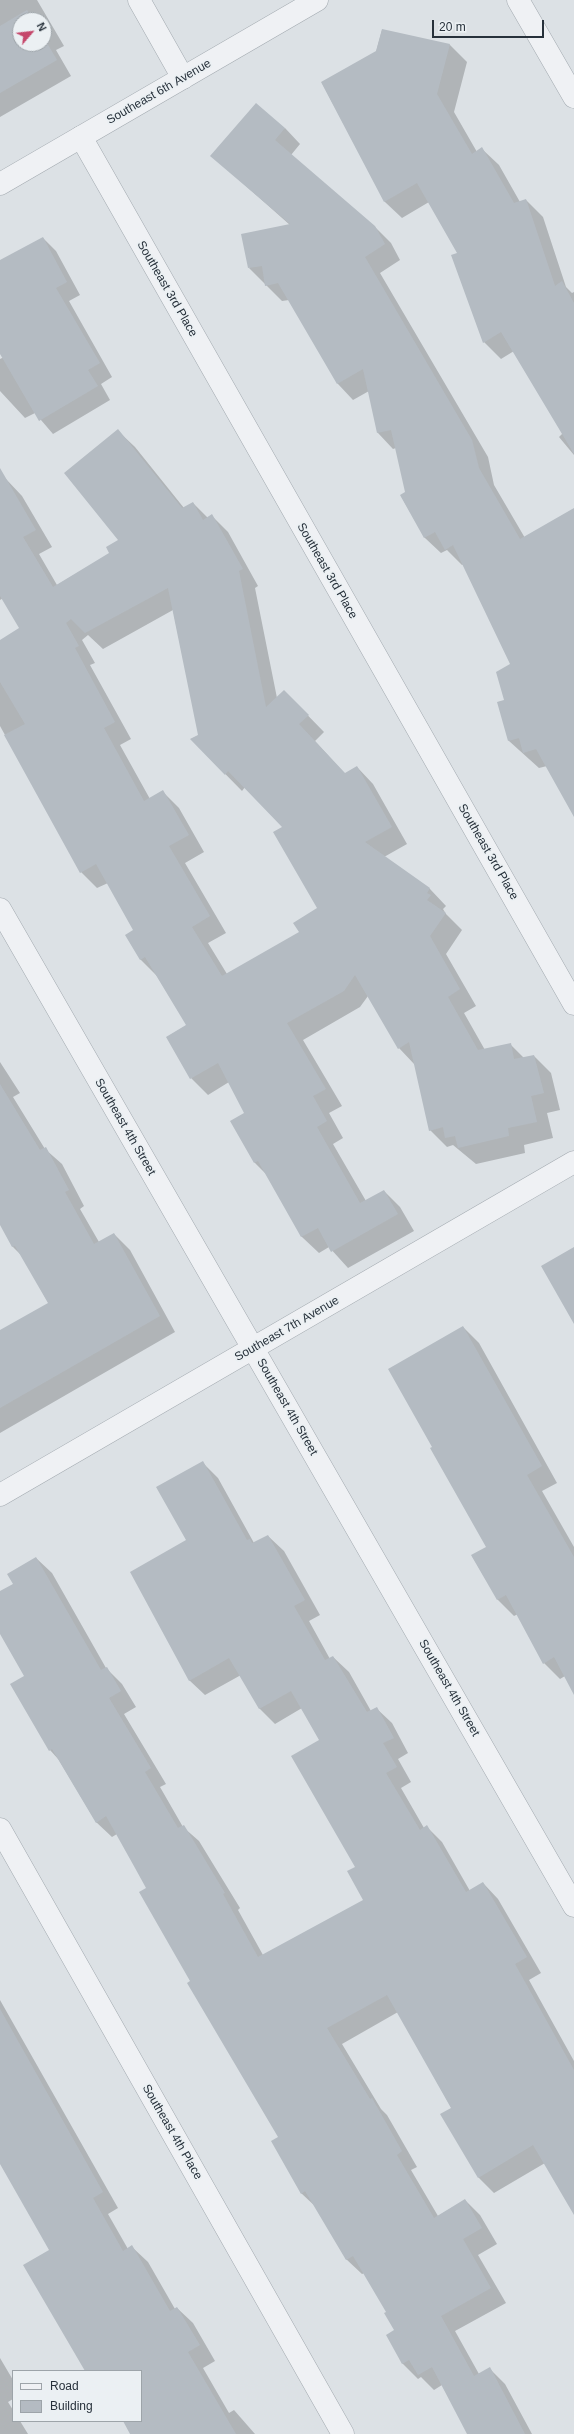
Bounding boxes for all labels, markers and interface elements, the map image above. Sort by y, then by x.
north arrow [12,12,52,52]
scale bar [434,12,546,38]
text: 20 m [439,20,466,34]
text: N [35,21,49,33]
street label: Southeast 6th Avenue [104,56,214,128]
street label: Southeast 3rd Place [134,239,200,339]
street label: Southeast 3rd Place [294,521,360,621]
street label: Southeast 3rd Place [455,802,521,902]
street label: Southeast 4th Street [91,1076,159,1178]
street label: Southeast 7th Avenue [232,1293,342,1365]
street label: Southeast 4th Street [253,1356,321,1458]
street label: Southeast 4th Street [415,1637,483,1739]
street label: Southeast 4th Place [139,2082,205,2182]
legend [12,2370,142,2422]
text: Road [50,2379,79,2393]
text: Building [50,2399,93,2413]

